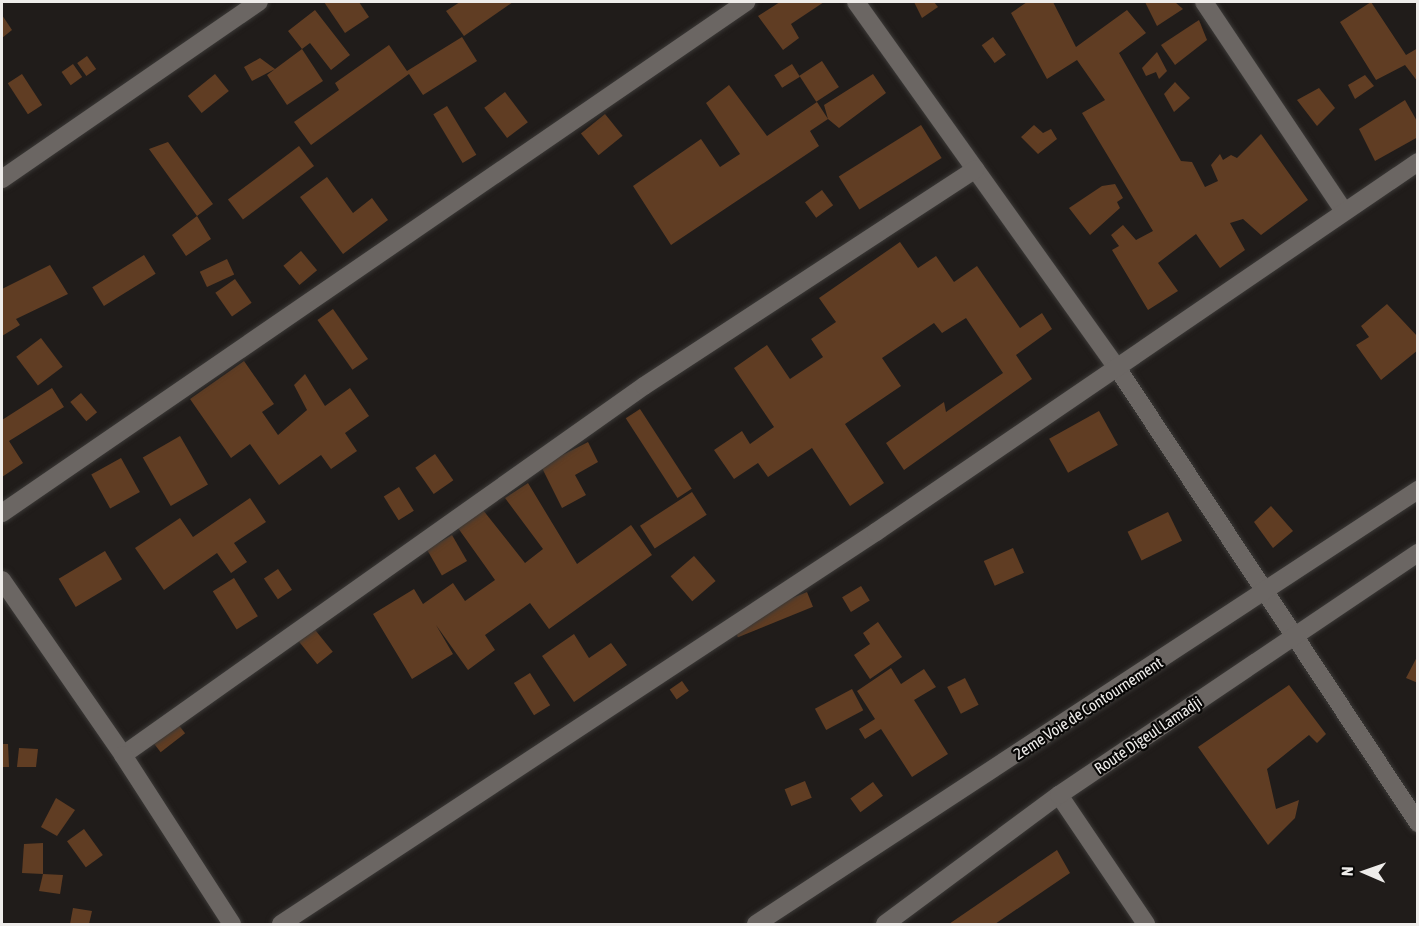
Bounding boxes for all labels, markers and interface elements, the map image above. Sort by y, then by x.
street label: 2eme Voie de Contournement [1010,653,1166,763]
street label: Route Digeul Lamadji [1091,692,1205,778]
north arrow [1335,842,1395,902]
text: N [1338,866,1356,876]

